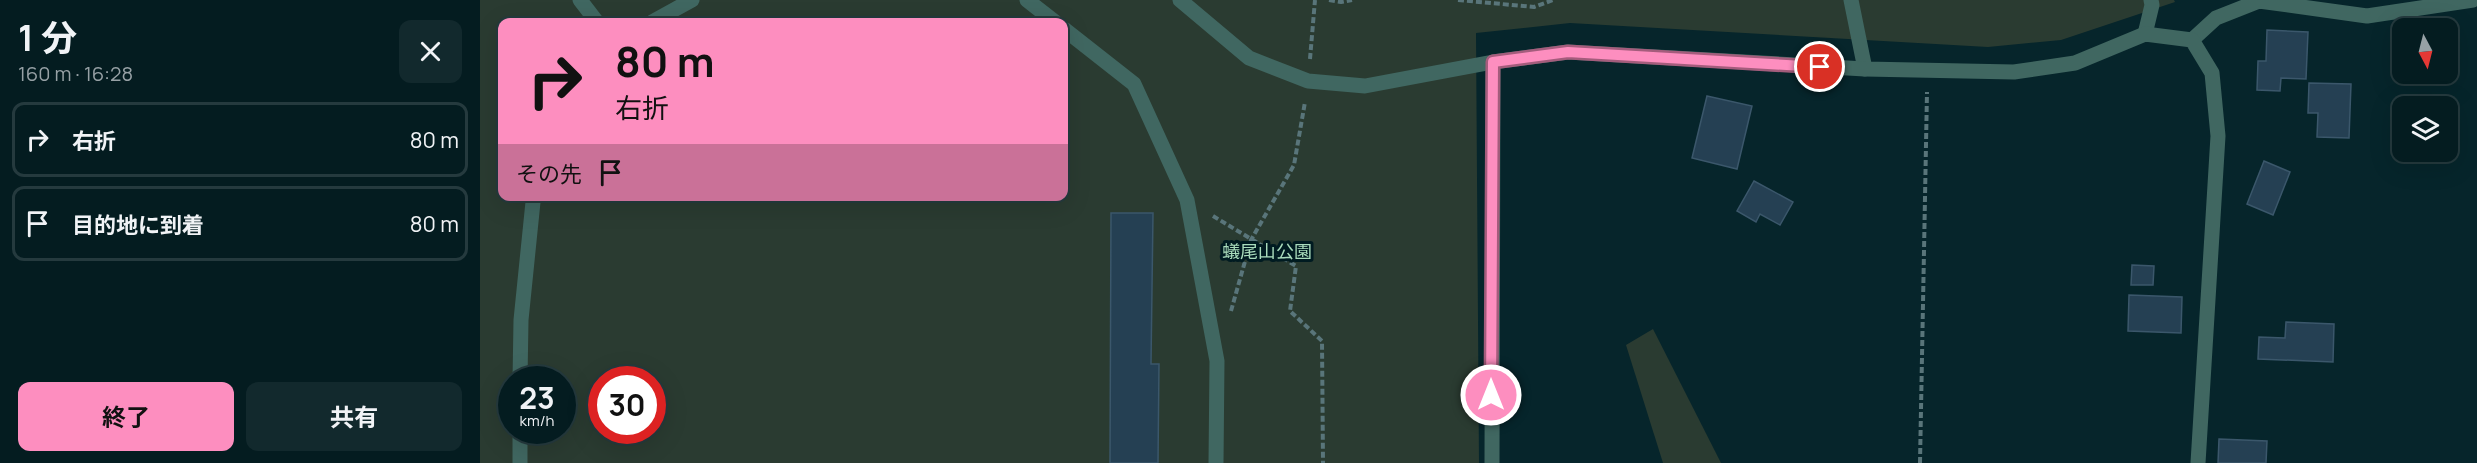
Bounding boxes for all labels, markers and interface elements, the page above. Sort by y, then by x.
text: 1 分 [18,13,77,62]
north arrow [2392,18,2458,84]
map controls [2392,18,2458,162]
button: close [399,20,462,83]
text: 80 m [615,32,715,90]
pin [1794,41,1845,92]
icon: right [516,42,594,120]
icon: arrive [1803,50,1836,83]
text: 160 m · 16:28 [18,60,133,87]
text: 右折 [615,89,669,126]
button: layers [2392,96,2458,162]
icon: right [21,123,54,156]
text: 80 m [410,125,459,155]
text: 右折 [72,126,116,156]
icon: arrive [594,156,627,189]
text: その先 [516,159,582,189]
icon: arrive [21,207,54,240]
text: 80 m [410,209,459,239]
text: 目的地に到着 [72,210,204,240]
park label: 蟻尾山公園 [1222,239,1312,263]
position arrow [1459,363,1523,427]
speed limit sign: 30 [588,366,666,444]
text: 23 [519,377,555,418]
button: 終了 [18,382,234,451]
button: 共有 [246,382,462,451]
text: km/h [520,410,554,431]

